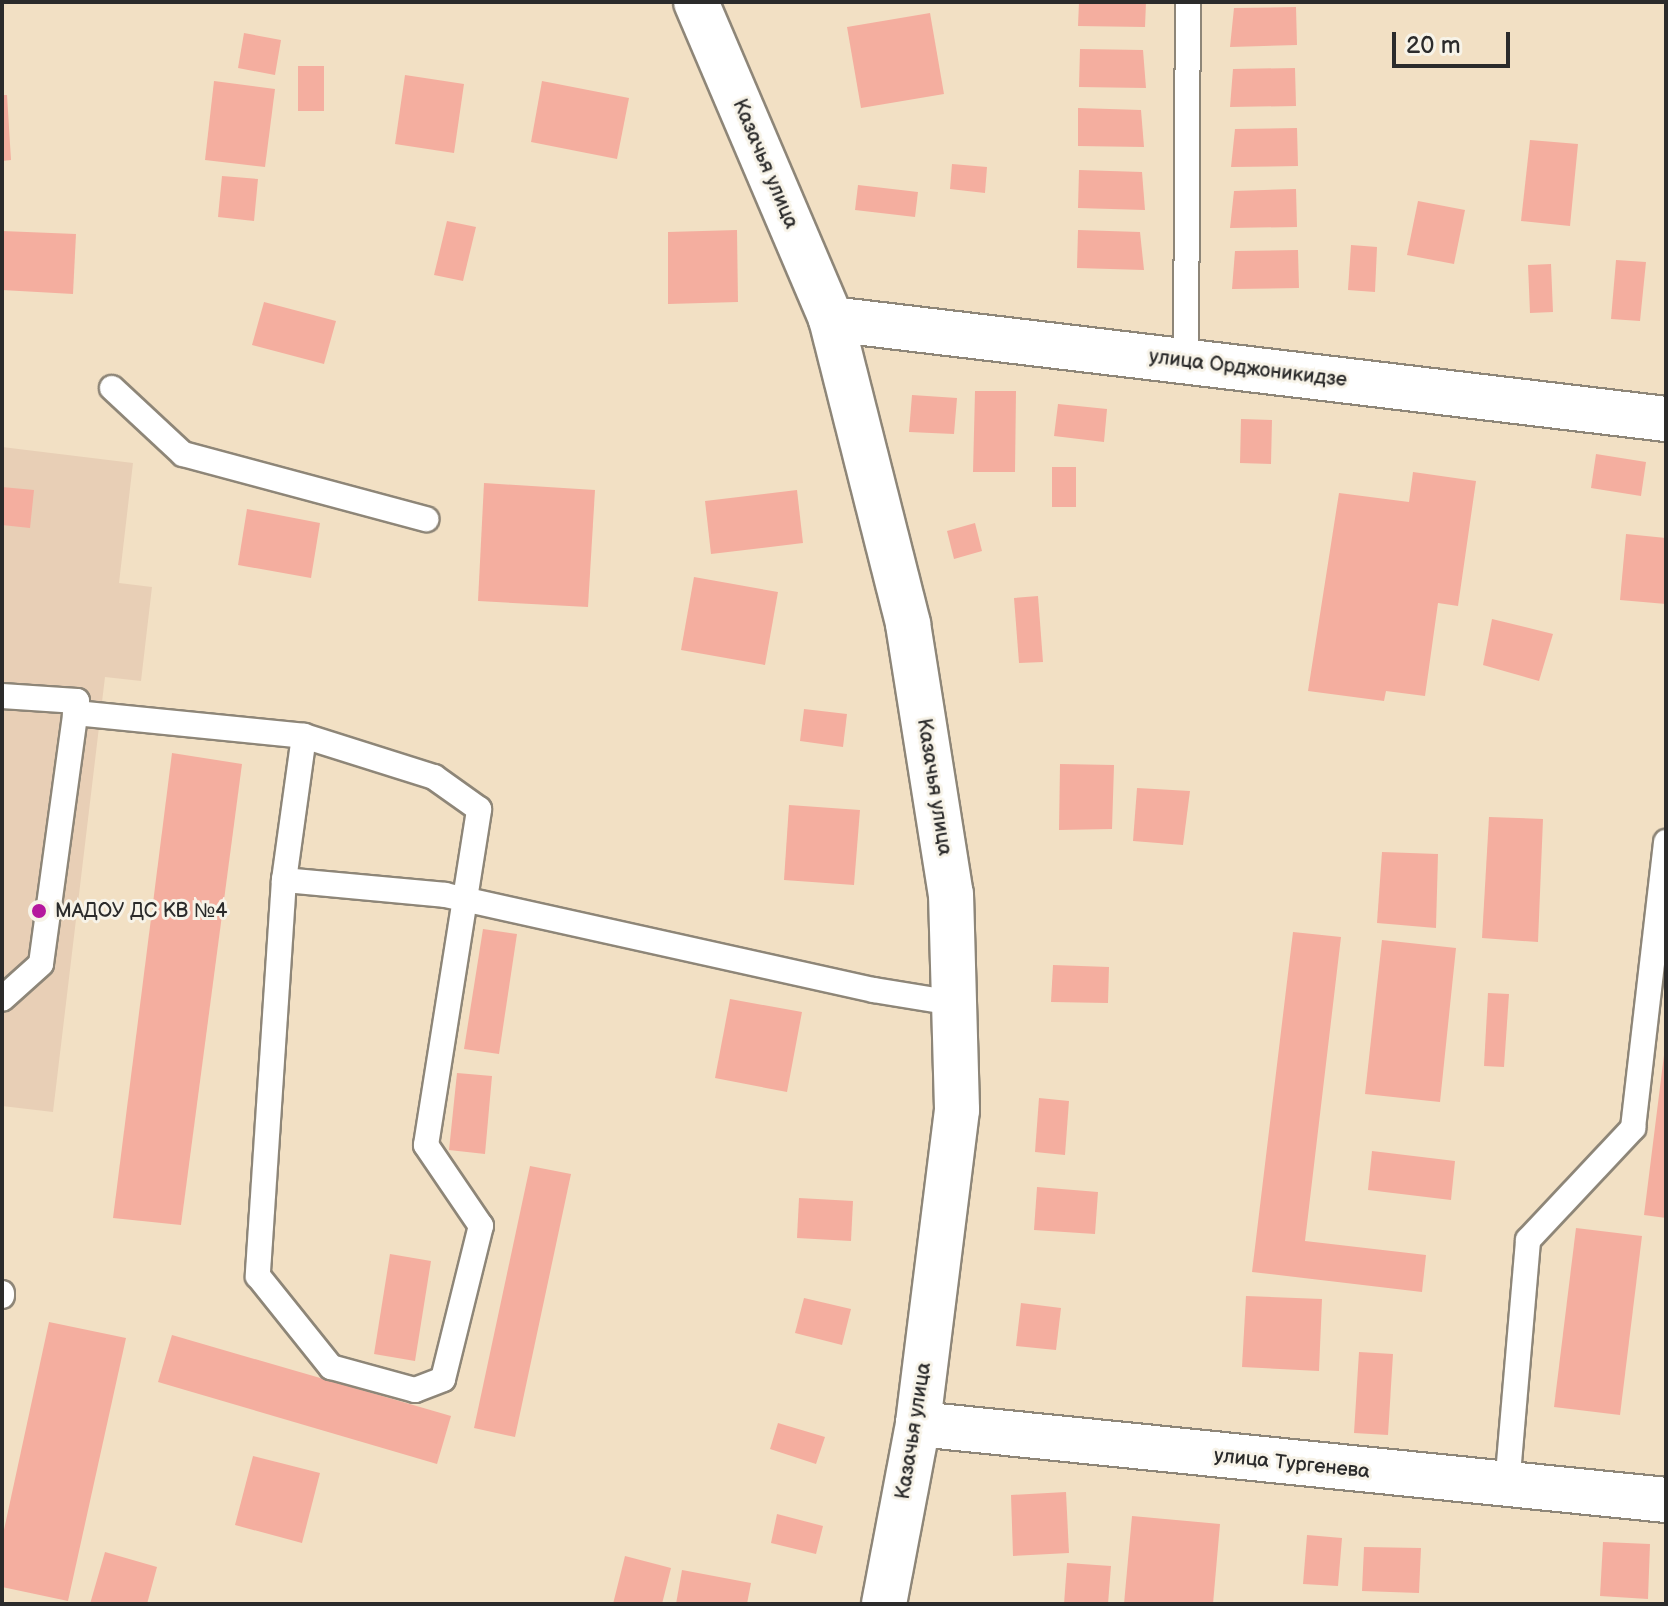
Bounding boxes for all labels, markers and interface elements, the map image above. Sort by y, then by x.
scale bar [1396,16,1514,66]
text: 20 m [1406,31,1461,60]
street label: Казачья улица [727,96,803,232]
street label: улица Орджоникидзе [1148,345,1348,393]
street label: Казачья улица [911,717,957,857]
place label: МАДОУ ДС КВ №4 [55,899,227,923]
marker: МАДОУ ДС КВ №4 [30,902,48,920]
street label: Казачья улица [891,1361,937,1501]
street label: улица Тургенева [1213,1444,1371,1484]

